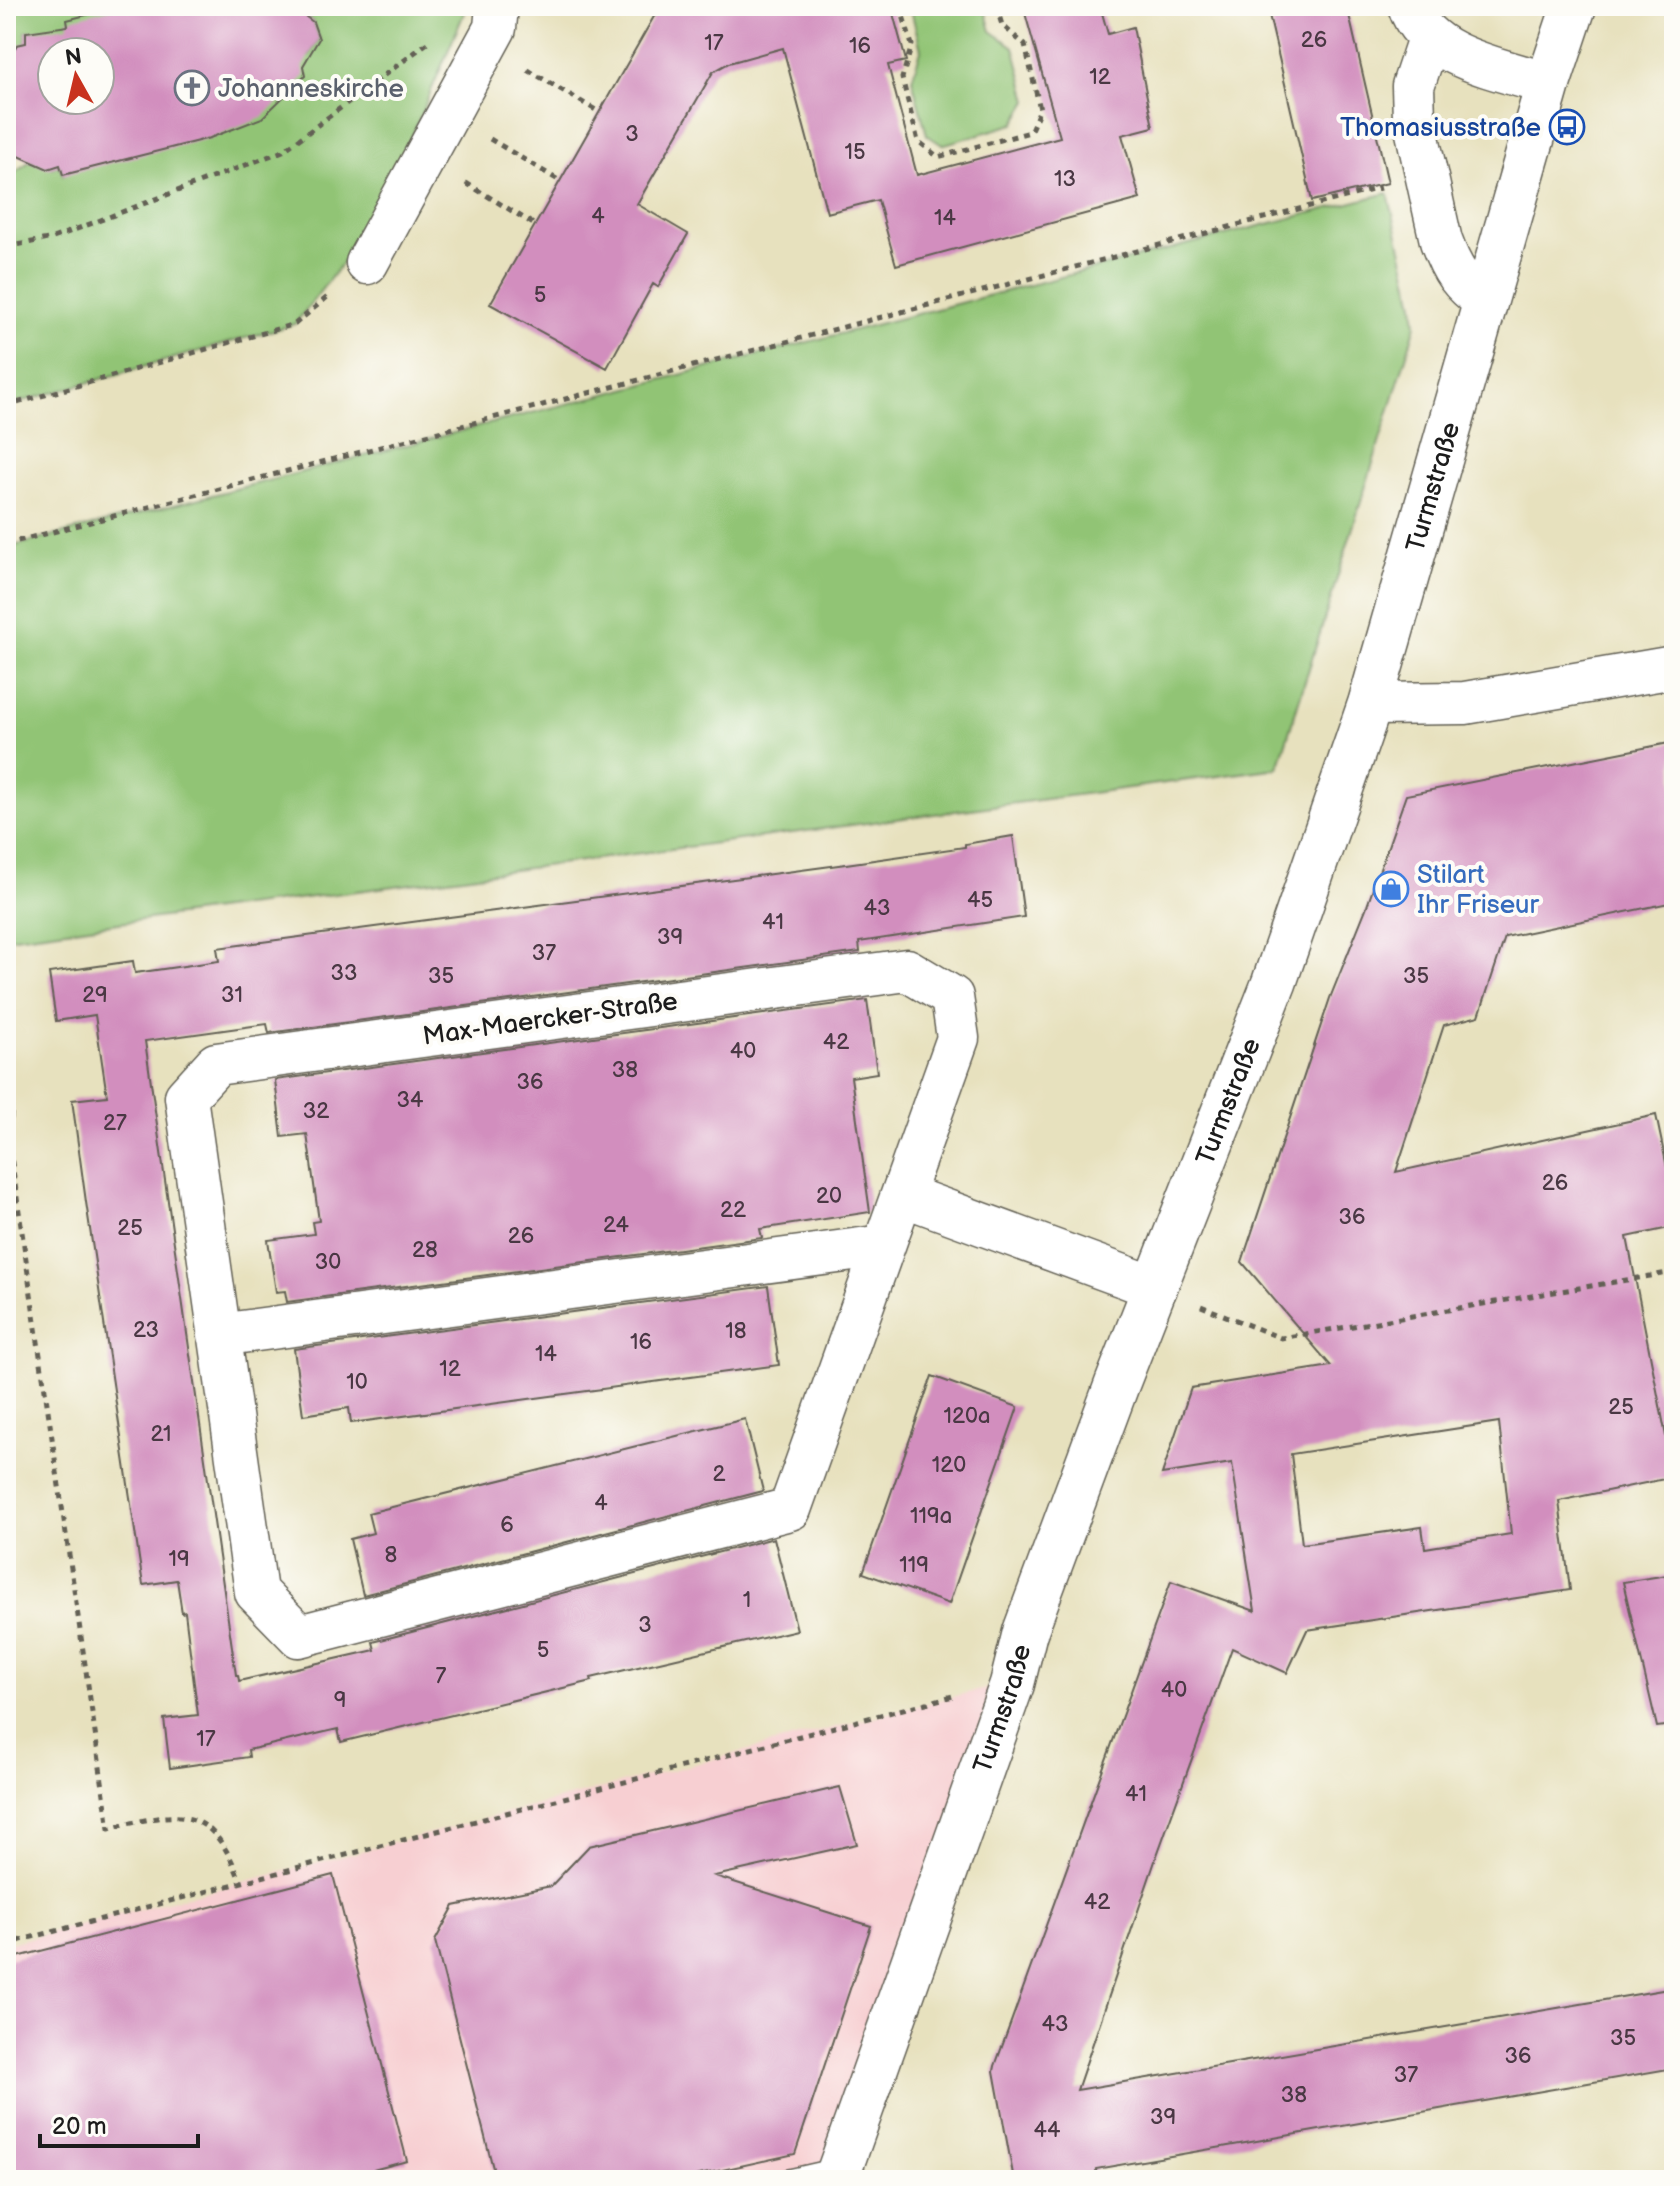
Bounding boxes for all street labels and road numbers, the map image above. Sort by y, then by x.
street label: Turmstraße [1400,419,1467,556]
street label: Max-Maercker-Straße [421,986,680,1053]
street label: Turmstraße [1190,1034,1268,1170]
street label: Turmstraße [968,1641,1038,1777]

